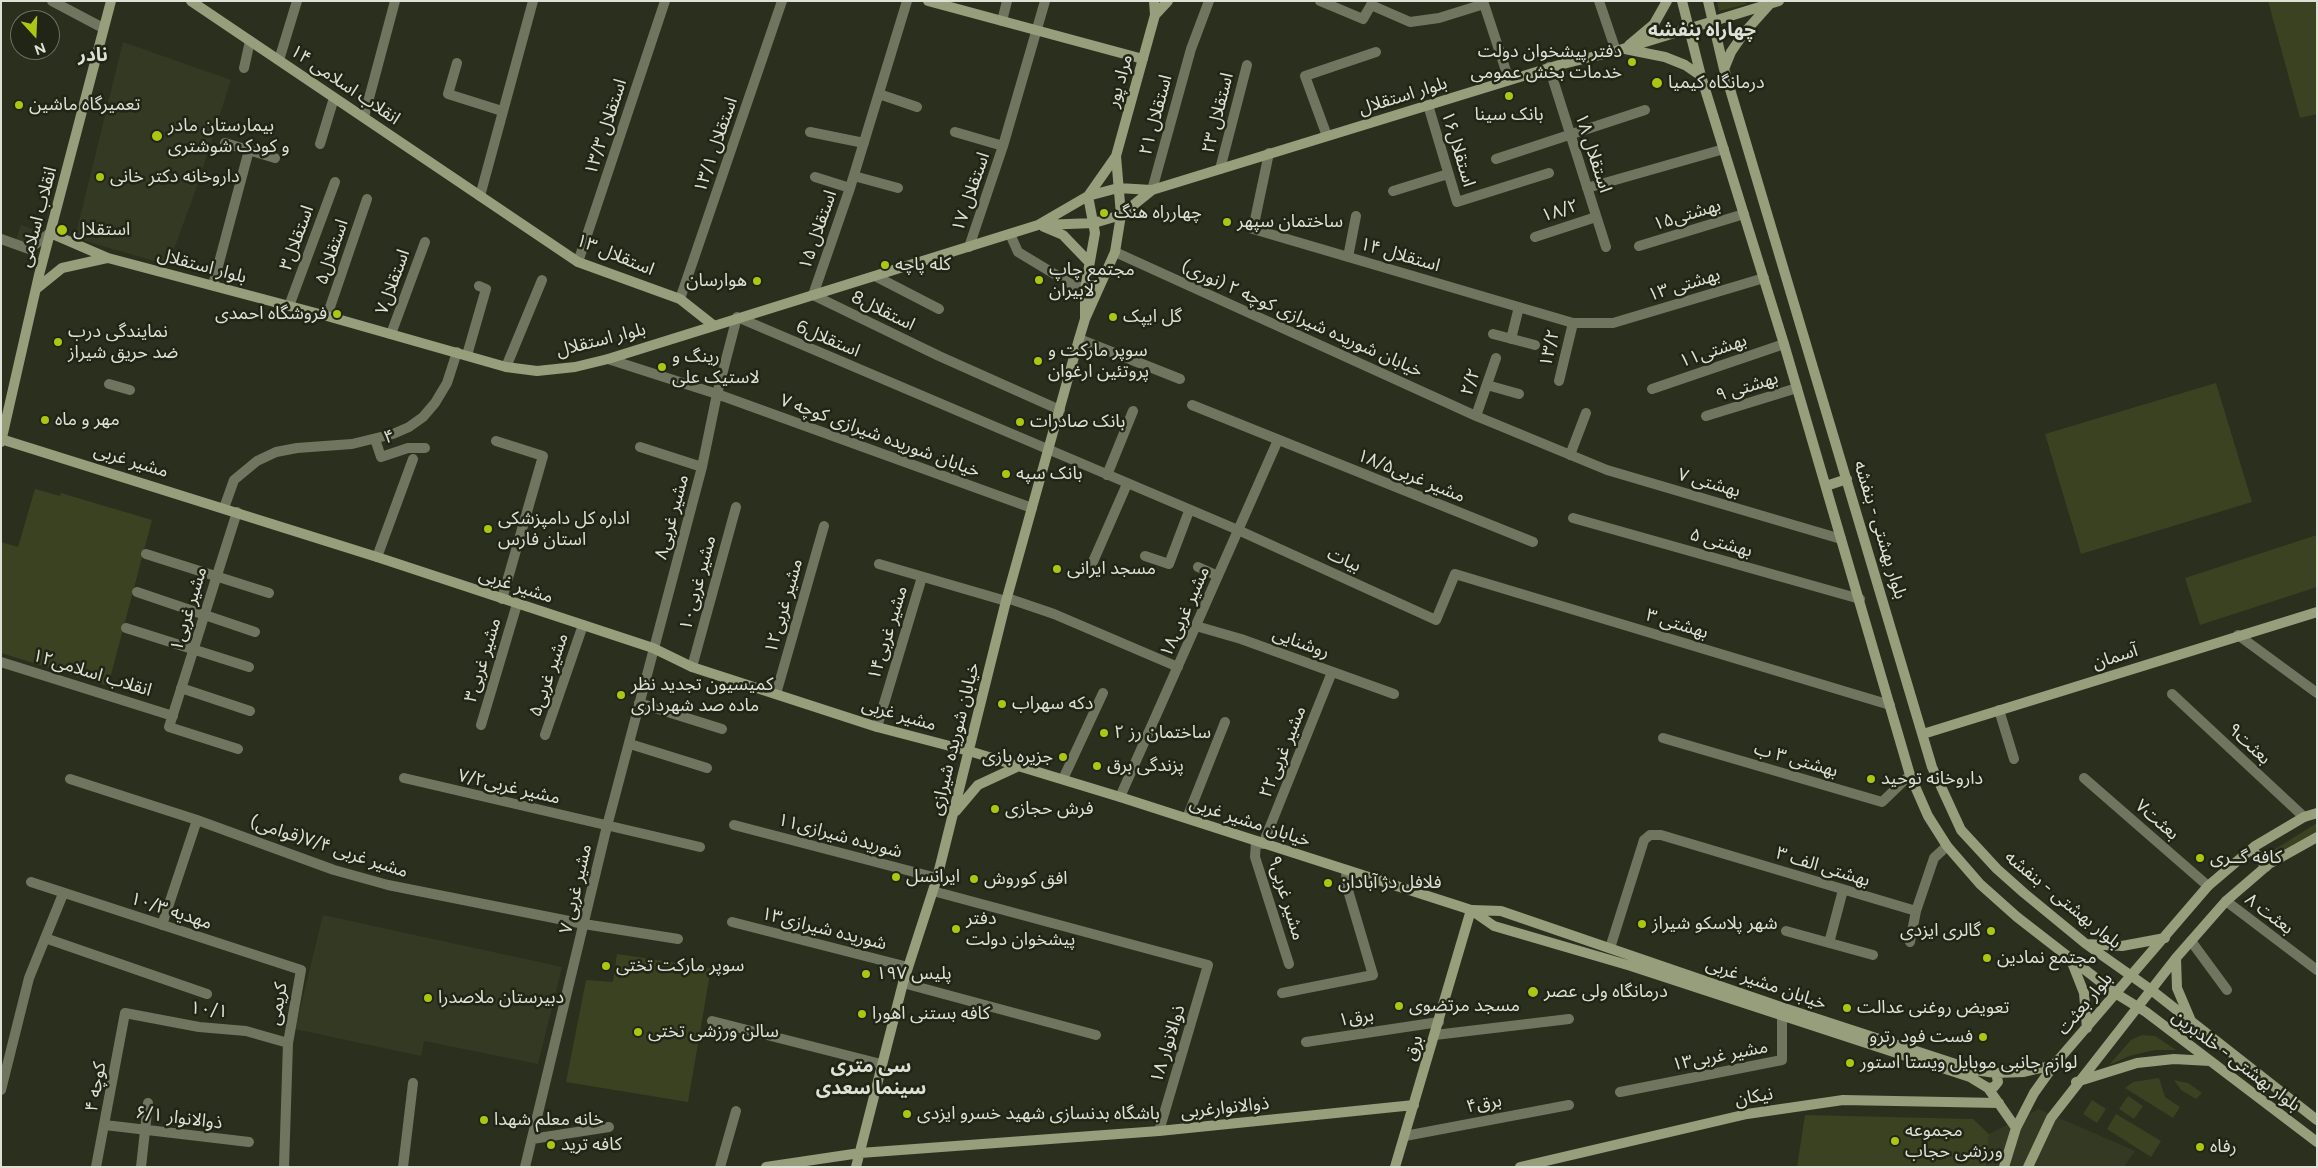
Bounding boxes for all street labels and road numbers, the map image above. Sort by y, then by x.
street label: ۱۴ انقلاب اسلامی [286,40,404,130]
street label: مراد پور [1102,52,1138,110]
street label: ۲۳ استقلال [1198,70,1238,156]
street label: ۲۱ استقلال [1135,72,1177,158]
street label: بلوار استقلال [1356,72,1450,120]
street label: ۱۳/۳ استقلال [580,76,632,178]
street label: ۱۳/۱ استقلال [690,94,742,196]
street label: استقلال۱۶ [1436,109,1480,189]
street label: استقلال ۱۸ [1570,111,1616,195]
street label: ۱۷ استقلال [947,150,995,234]
street label: انقلاب اسلامی [14,164,62,270]
street label: ۱۵ استقلال [794,188,842,272]
street label: بهشتی۱۵ [1650,194,1724,236]
street label: ۱۸/۲ [1539,195,1581,227]
street label: استقلال۳ [275,203,319,273]
street label: استقلال۵ [311,217,353,287]
street label: ۱۳ استقلال [573,230,657,280]
street label: استقلال ۱۴ [1357,233,1443,277]
street label: بلوار استقلال [155,244,249,288]
street label: استقلال۷ [371,247,415,317]
street label: خیابان شوریده شیرازی کوچه ۲ (نوری) [1178,256,1426,382]
street label: بهشتی ۱۳ [1645,264,1723,306]
street label: استقلال8 [848,286,918,336]
street label: استقلال6 [793,316,863,362]
street label: بلوار استقلال [554,318,648,362]
street label: ۱۳/۲ [1535,327,1565,369]
street label: بهشتی۱۱ [1676,329,1750,373]
street label: ۲/۲ [1456,365,1486,399]
street label: بهشتی ۹ [1713,367,1781,407]
street label: خیابان شوریده شیرازی کوچه ۷ [777,390,983,482]
street label: ۴ [381,425,397,449]
street label: مشیر غربی [91,439,171,483]
street label: مشیر غربی۱۸/۵ [1354,445,1468,507]
street label: بلوار بهشتی - بنفشه [1849,458,1911,602]
street label: بهشتی ۷ [1675,464,1743,502]
street label: مشیر غربی۸ [650,472,694,562]
street label: بهشتی ۵ [1687,524,1755,562]
street label: ۱۰مشیر غربی [675,533,721,633]
street label: بیات [1324,543,1364,577]
street label: مشیر غربی۱۲ [760,556,808,656]
street label: مشیر غربی۱۸ [1155,563,1215,661]
street label: مشیر غربی۱ [166,564,212,654]
street label: مشیر غربی [476,564,556,608]
street label: مشیر غربی۱۴ [863,583,913,683]
street label: بهشتی ۳ [1643,604,1711,644]
street label: مشیر غربی۳ [460,615,506,705]
street label: روشنایی [1270,623,1332,663]
street label: مشیر غربی۵ [525,630,573,720]
street label: آسمان [2090,640,2140,674]
street label: انقلاب اسلامی۱۲ [30,645,154,701]
street label: خیابان شوریده شیرازی [926,660,984,818]
street label: مشیر غربی [859,694,939,736]
street label: مشیر غربی۲۲ [1255,703,1311,801]
street label: بعثت۹ [2223,719,2275,769]
street label: بهشتی ۳ ب [1752,738,1840,782]
street label: ۷/۲مشیر غربی [456,765,562,809]
street label: خیابان مشیر غربی [1187,792,1313,852]
street label: بعثت۷ [2131,795,2183,845]
street label: شوریده شیرازی۱۱ [775,809,905,863]
street label: (قوامی)مشیر غربی ۷/۴ [247,811,411,883]
street label: مشیر غربی ۷ [555,842,597,936]
street label: بهشتی الف ۳ [1773,842,1873,892]
street label: بلوار بهشتی - بنفشه [2000,846,2126,954]
street label: مشیر غربی۹ [1263,853,1309,943]
street label: مهدیه ۱۰/۳ [127,888,215,934]
street label: ۸ بعثت [2240,889,2298,939]
street label: شوریده شیرازی۱۳ [759,903,889,955]
street label: خیابان مشیر غربی [1703,953,1829,1015]
street label: بلوار بعثت [2053,968,2117,1040]
street label: کریمی [264,981,292,1027]
street label: ۱۰/۱ [189,997,229,1023]
street label: ذوالانوار ۱۸ [1146,1002,1190,1086]
street label: برق۱ [1337,1005,1375,1031]
street label: بلوار بهشتی - خلدبرین [2168,1006,2304,1116]
street label: برق [1400,1033,1428,1063]
street label: مشیر غربی۱۳ [1670,1036,1770,1076]
street label: کوچه ۴ [81,1061,111,1113]
street label: نیکان [1733,1083,1775,1111]
street label: برق۴ [1464,1090,1504,1118]
street label: ذوالانوارغربی [1180,1093,1270,1123]
street label: ذوالانوار ۶/۱ [134,1102,224,1134]

